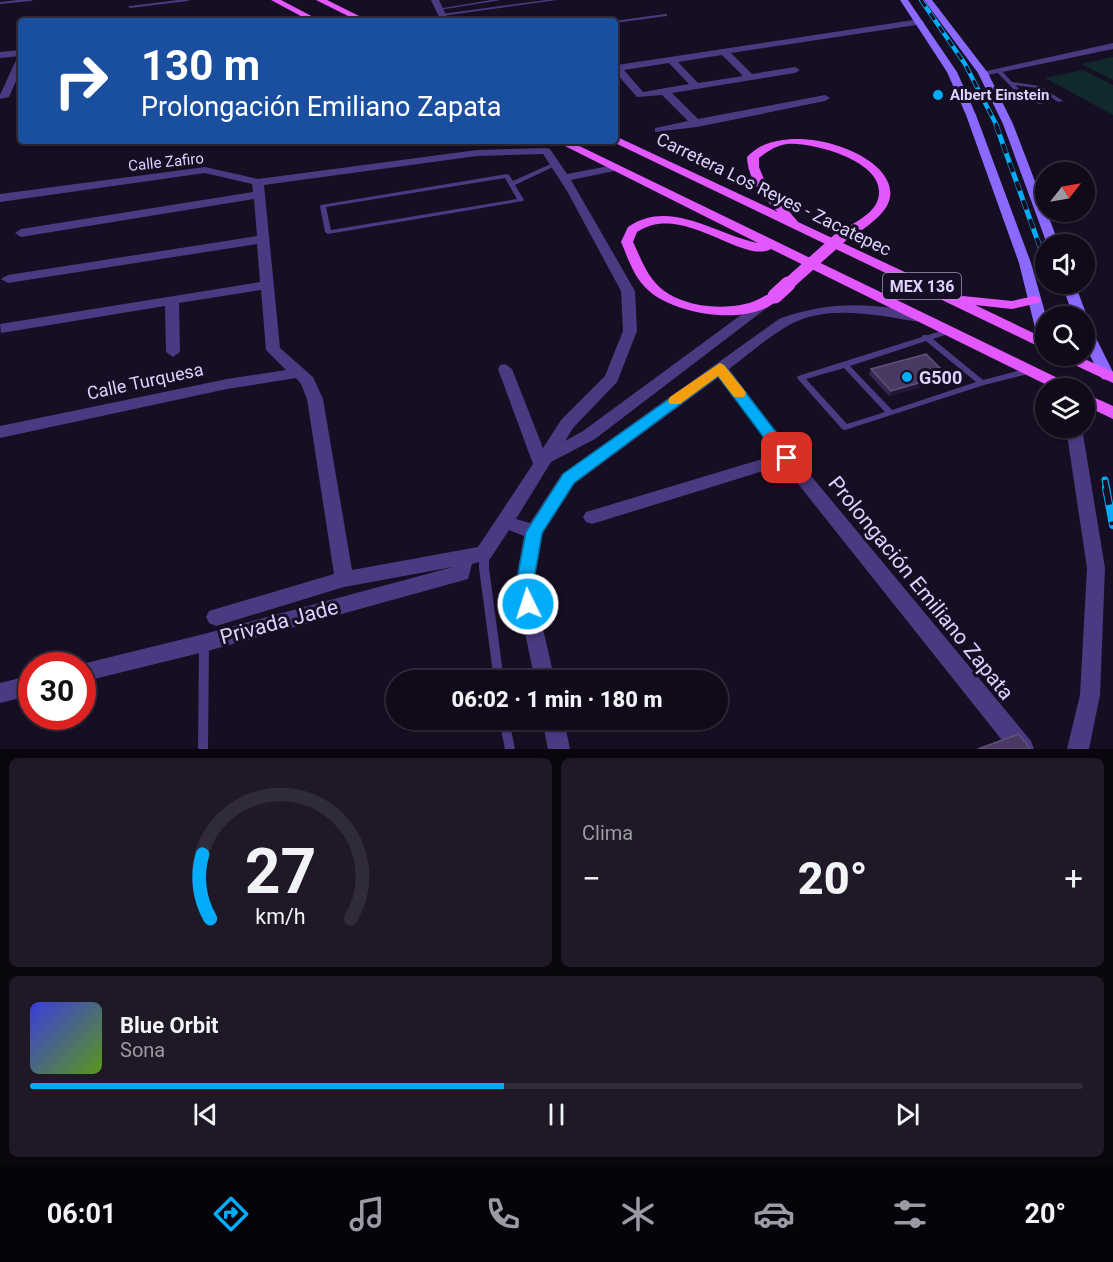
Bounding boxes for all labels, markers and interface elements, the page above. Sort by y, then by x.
text: 130 m [141,41,260,90]
icon: right [42,42,120,120]
place label: Albert Einstein [950,86,1049,104]
marker: Albert Einstein [931,88,945,102]
text: Prolongación Emiliano Zapata [141,91,501,123]
street label: Carretera Los Reyes - Zacatepec [653,128,895,260]
street label: Calle Zafiro [127,149,205,175]
north arrow [1035,162,1095,222]
map controls [1035,162,1095,438]
button: sound [1035,234,1095,294]
road number: MEX 136 [883,273,961,299]
button: search [1035,306,1095,366]
street label: Calle Turquesa [85,358,205,404]
place label: G500 [919,367,962,388]
marker: G500 [900,370,914,384]
button: layers [1035,378,1095,438]
pin [761,432,812,483]
icon: arrive [770,441,803,474]
street label: Prolongación Emiliano Zapata [823,472,1019,704]
position arrow [496,572,560,636]
street label: Privada Jade [217,595,341,649]
speed limit sign: 30 [18,652,96,730]
text: 06:02 · 1 min · 180 m [452,687,662,712]
text: Clima [582,821,633,845]
text: 27 [245,835,316,908]
text: 20° [798,852,867,905]
text: − [582,859,601,898]
text: + [1064,859,1083,898]
text: km/h [255,905,306,930]
text: Blue Orbit [120,1013,218,1038]
text: Sona [120,1038,165,1062]
icon: previous [189,1098,222,1131]
icon: pause [540,1098,573,1131]
icon: next [891,1098,924,1131]
icon: directions [210,1193,252,1235]
icon: music [346,1193,388,1235]
icon: phone [482,1193,524,1235]
icon: climate [617,1193,659,1235]
icon: car [753,1193,795,1235]
icon: filters [889,1193,931,1235]
text: 06:01 [47,1198,116,1230]
text: 20° [1025,1198,1066,1230]

